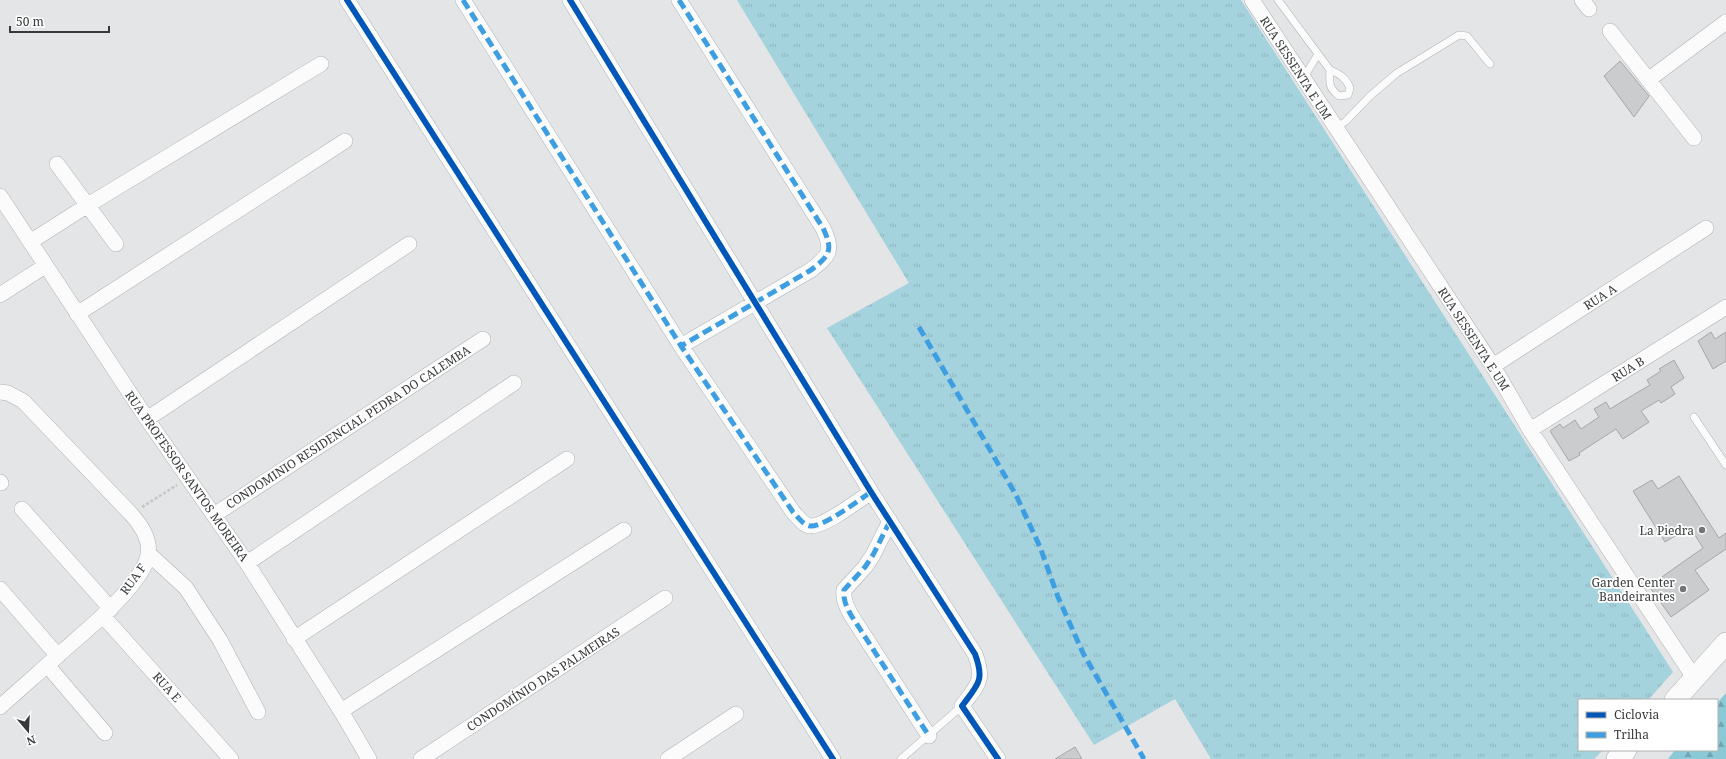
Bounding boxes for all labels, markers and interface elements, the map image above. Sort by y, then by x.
scale bar [10,8,109,34]
text: 50 m [16,13,44,30]
street label: RUA SESSENTA E UM [1256,13,1336,123]
street label: RUA A [1580,280,1620,314]
street label: RUA SESSENTA E UM [1434,284,1514,394]
street label: CONDOMINIO RESIDENCIAL PEDRA DO CALEMBA [222,341,474,513]
street label: RUA B [1608,352,1648,386]
street label: RUA PROFESSOR SANTOS MOREIRA [121,387,253,565]
place label: La Piedra [1640,522,1694,539]
marker: La Piedra [1697,525,1707,535]
street label: RUA F [116,560,150,598]
place label: Garden Center Bandeirantes [1592,574,1675,605]
marker: Garden Center Bandeirantes [1678,584,1688,594]
street label: CONDOMÍNIO DAS PALMEIRAS [463,623,623,735]
street label: RUA E [149,668,185,706]
legend [1578,699,1718,751]
text: Ciclovia [1614,706,1660,723]
north arrow [8,711,48,751]
text: Trilha [1614,726,1649,743]
text: N [25,732,38,750]

